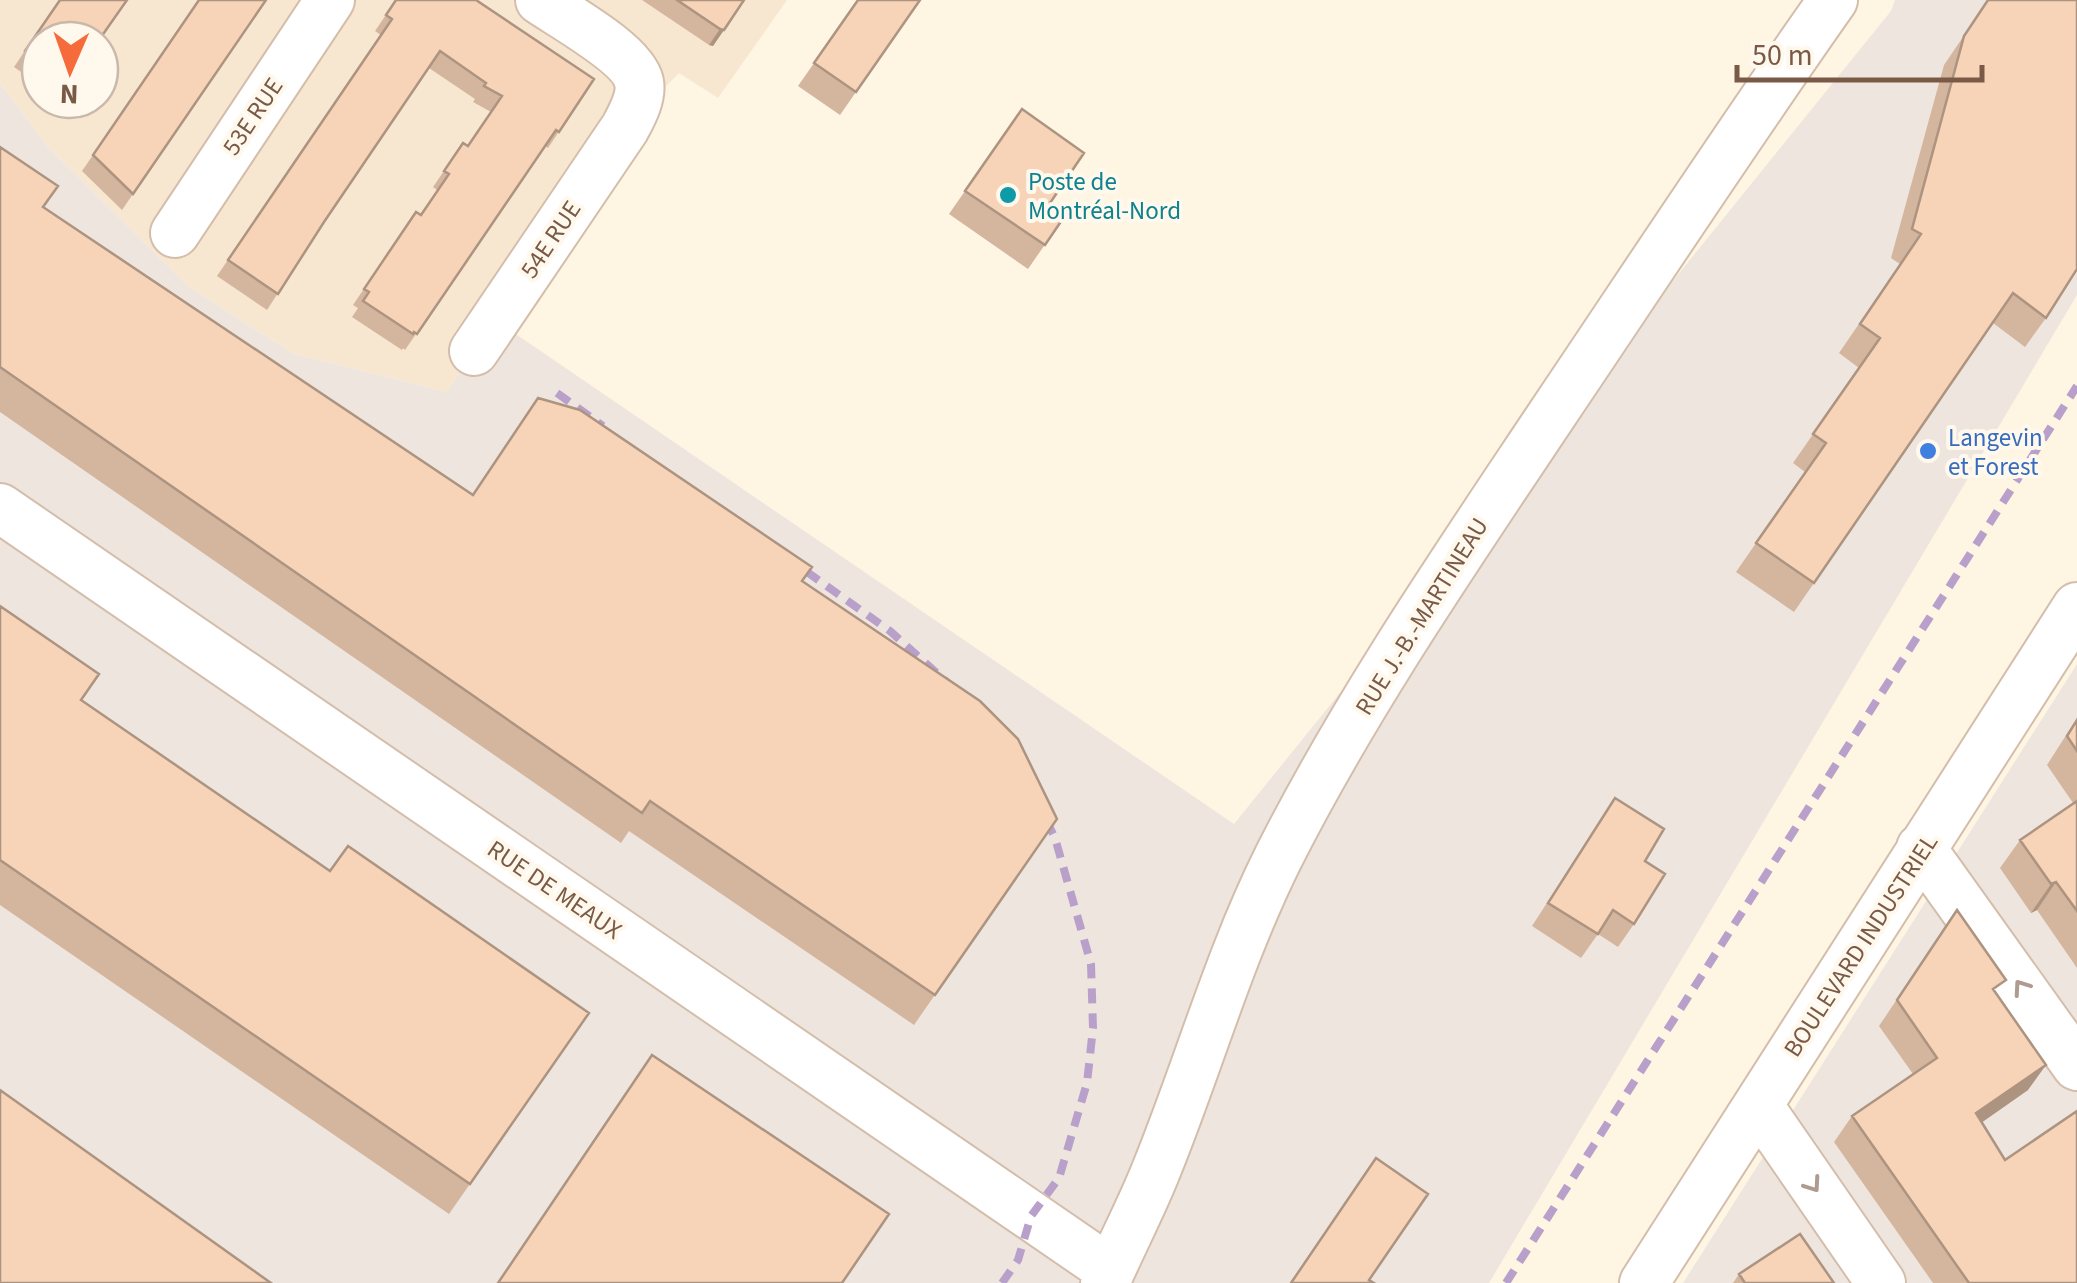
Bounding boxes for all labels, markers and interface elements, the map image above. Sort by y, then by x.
north arrow [20,20,120,120]
scale bar [1737,20,1982,82]
text: 50 m [1752,34,1813,77]
street label: 53E RUE [214,71,292,163]
text: N [59,74,79,114]
place label: Poste de Montréal-Nord [1028,164,1181,229]
marker: Poste de Montréal-Nord [997,184,1019,206]
street label: 54E RUE [512,194,590,286]
place label: Langevin et Forest [1948,420,2043,485]
marker: Langevin et Forest [1917,440,1939,462]
street label: RUE J.-B.-MARTINEAU [1346,511,1497,722]
street label: BOULEVARD INDUSTRIEL [1775,827,1947,1064]
street label: RUE DE MEAUX [480,831,629,948]
one-way arrow [2015,979,2033,998]
one-way arrow [1801,1174,1819,1192]

